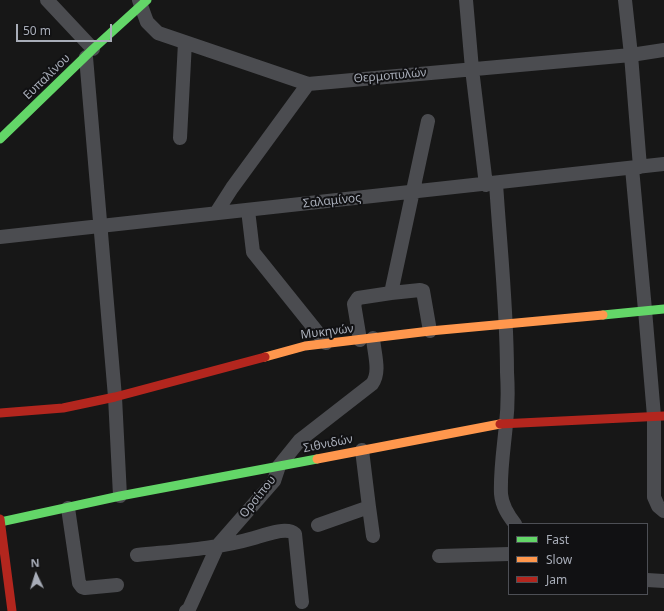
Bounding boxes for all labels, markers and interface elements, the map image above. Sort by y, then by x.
scale bar [18,16,114,42]
text: 50 m [23,22,51,39]
street label: Ευπαλίνου [21,51,73,103]
street label: Θερμοπυλών [353,66,427,86]
street label: Σαλαμίνος [302,191,362,211]
street label: Μυκηνών [300,322,354,342]
street label: Σιθνιδών [302,432,354,456]
street label: Ορσίπου [237,473,279,521]
legend [508,523,648,595]
text: Fast [546,531,569,548]
text: Slow [546,551,572,568]
north arrow [16,555,56,595]
text: N [30,555,40,570]
text: Jam [546,571,567,588]

